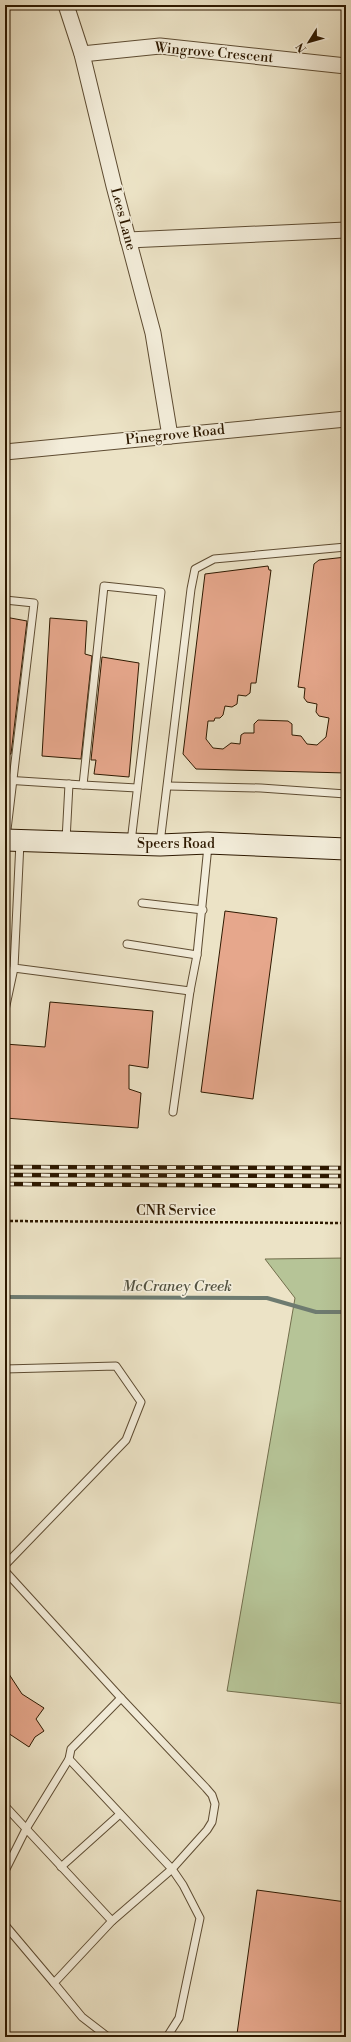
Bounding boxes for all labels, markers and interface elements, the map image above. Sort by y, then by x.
north arrow [289,22,329,62]
street label: Wingrove Crescent [153,39,274,67]
text: N [293,39,310,55]
street label: Lees Lane [106,186,140,252]
street label: Pinegrove Road [124,421,226,449]
street label: Speers Road [137,835,215,853]
street label: CNR Service [136,1202,216,1220]
water label: McCraney Creek [122,1277,232,1296]

